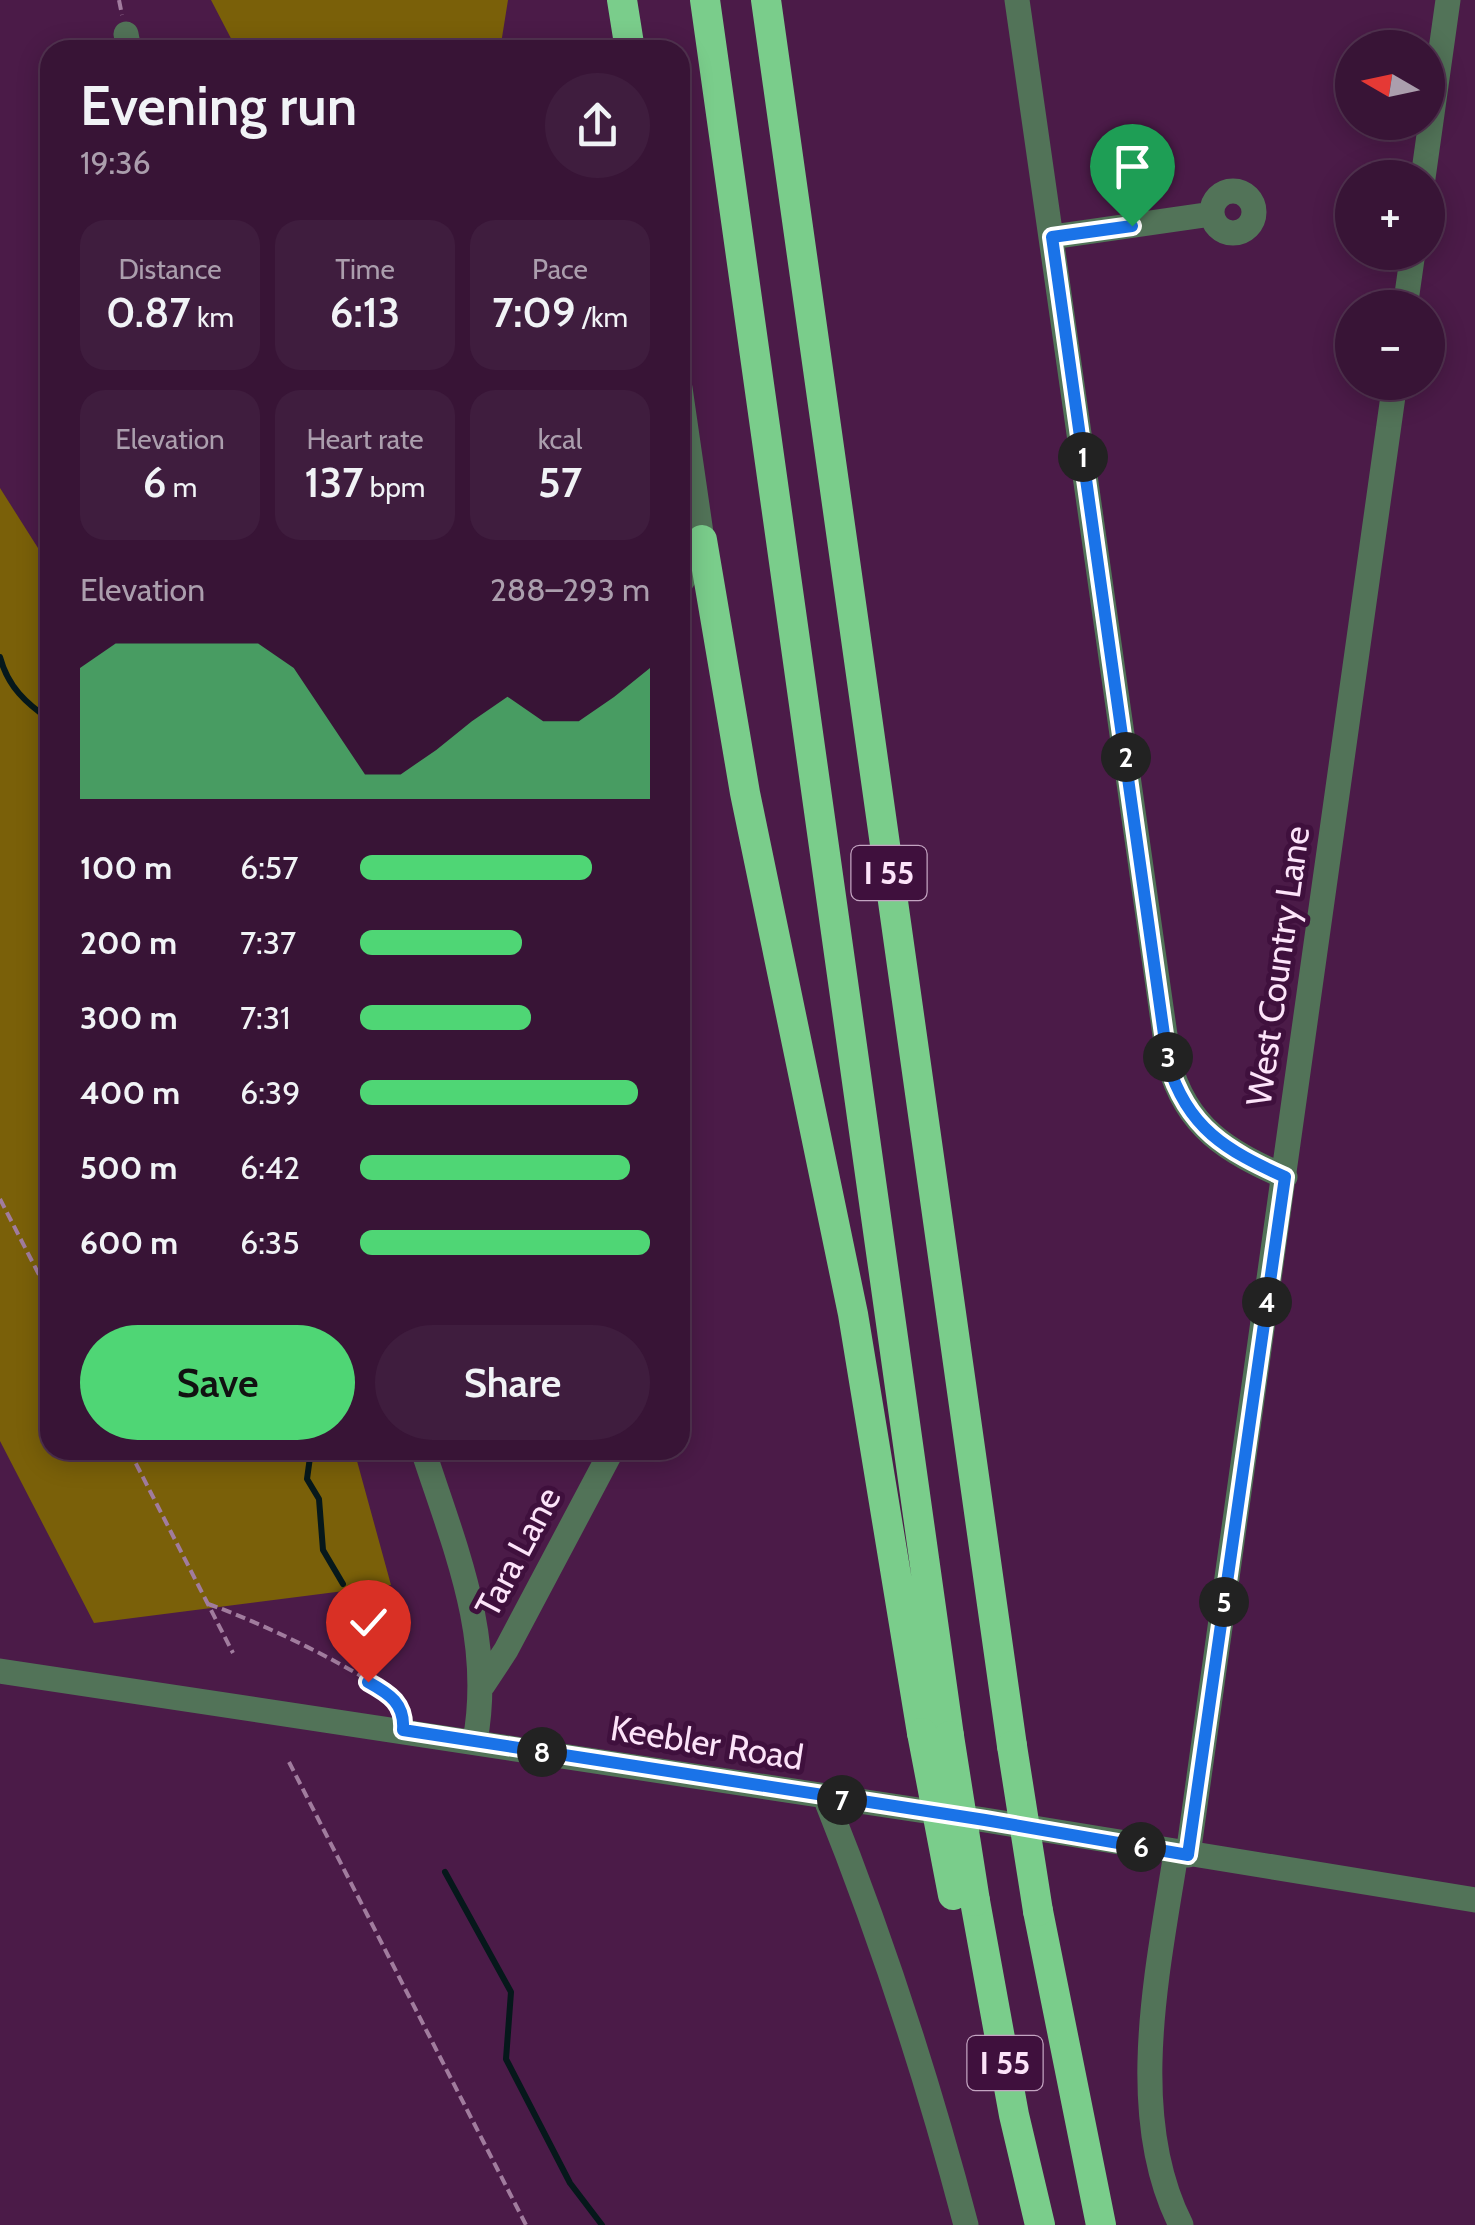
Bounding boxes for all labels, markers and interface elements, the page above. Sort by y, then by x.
north arrow [1335,30,1445,140]
map controls [1335,30,1445,400]
text: Evening run [80,72,357,139]
button: share [545,73,650,178]
pin [1090,124,1175,227]
icon: arrive [1105,139,1160,194]
text: 19:36 [80,143,151,182]
button: + [1335,160,1445,270]
text: Distance [118,252,222,286]
text: Time [335,252,395,286]
text: Pace [532,252,588,286]
text: 0.87 [106,286,191,338]
text: 6:13 [330,286,400,338]
text: 7:09 [492,286,576,338]
button: − [1335,290,1445,400]
text: km [191,300,234,334]
text: /km [576,300,628,334]
text: Elevation [115,422,225,456]
text: Heart rate [306,422,424,456]
text: kcal [538,422,582,456]
pin: 1 [1058,432,1108,482]
text: 1 [1078,440,1088,474]
text: 6 [143,456,166,508]
text: 137 [305,456,363,508]
text: 57 [538,456,582,508]
text: m [166,470,197,504]
text: bpm [363,470,425,504]
text: Elevation [80,570,205,609]
text: 288–293 m [490,570,650,609]
pin: 2 [1101,732,1151,782]
text: 2 [1119,740,1133,774]
street label: West Country Lane [1237,823,1318,1109]
road number: I 55 [852,846,926,900]
text: 100 m [80,848,172,887]
text: 6:57 [240,848,298,887]
text: 200 m [80,923,177,962]
text: 7:37 [240,923,296,962]
text: 300 m [80,998,177,1037]
text: 7:31 [240,998,291,1037]
pin: 3 [1143,1032,1193,1082]
text: 3 [1160,1040,1176,1074]
text: 400 m [80,1073,180,1112]
text: 6:39 [240,1073,300,1112]
text: 500 m [80,1148,177,1187]
text: 6:42 [240,1148,300,1187]
text: 600 m [80,1223,178,1262]
text: 6:35 [240,1223,299,1262]
pin: 4 [1242,1277,1292,1327]
text: 4 [1258,1285,1276,1319]
button: Save [80,1325,355,1440]
button: Share [375,1325,650,1440]
street label: Tara Lane [466,1480,570,1624]
pin: 5 [1199,1577,1249,1627]
pin [326,1580,411,1683]
text: 5 [1216,1585,1232,1619]
icon: check [341,1595,396,1650]
street label: Keebler Road [608,1706,807,1779]
pin: 8 [517,1727,567,1777]
text: 8 [534,1735,550,1769]
pin: 7 [817,1775,867,1825]
text: 7 [835,1783,849,1817]
pin: 6 [1116,1822,1166,1872]
text: 6 [1133,1830,1149,1864]
road number: I 55 [968,2036,1042,2090]

